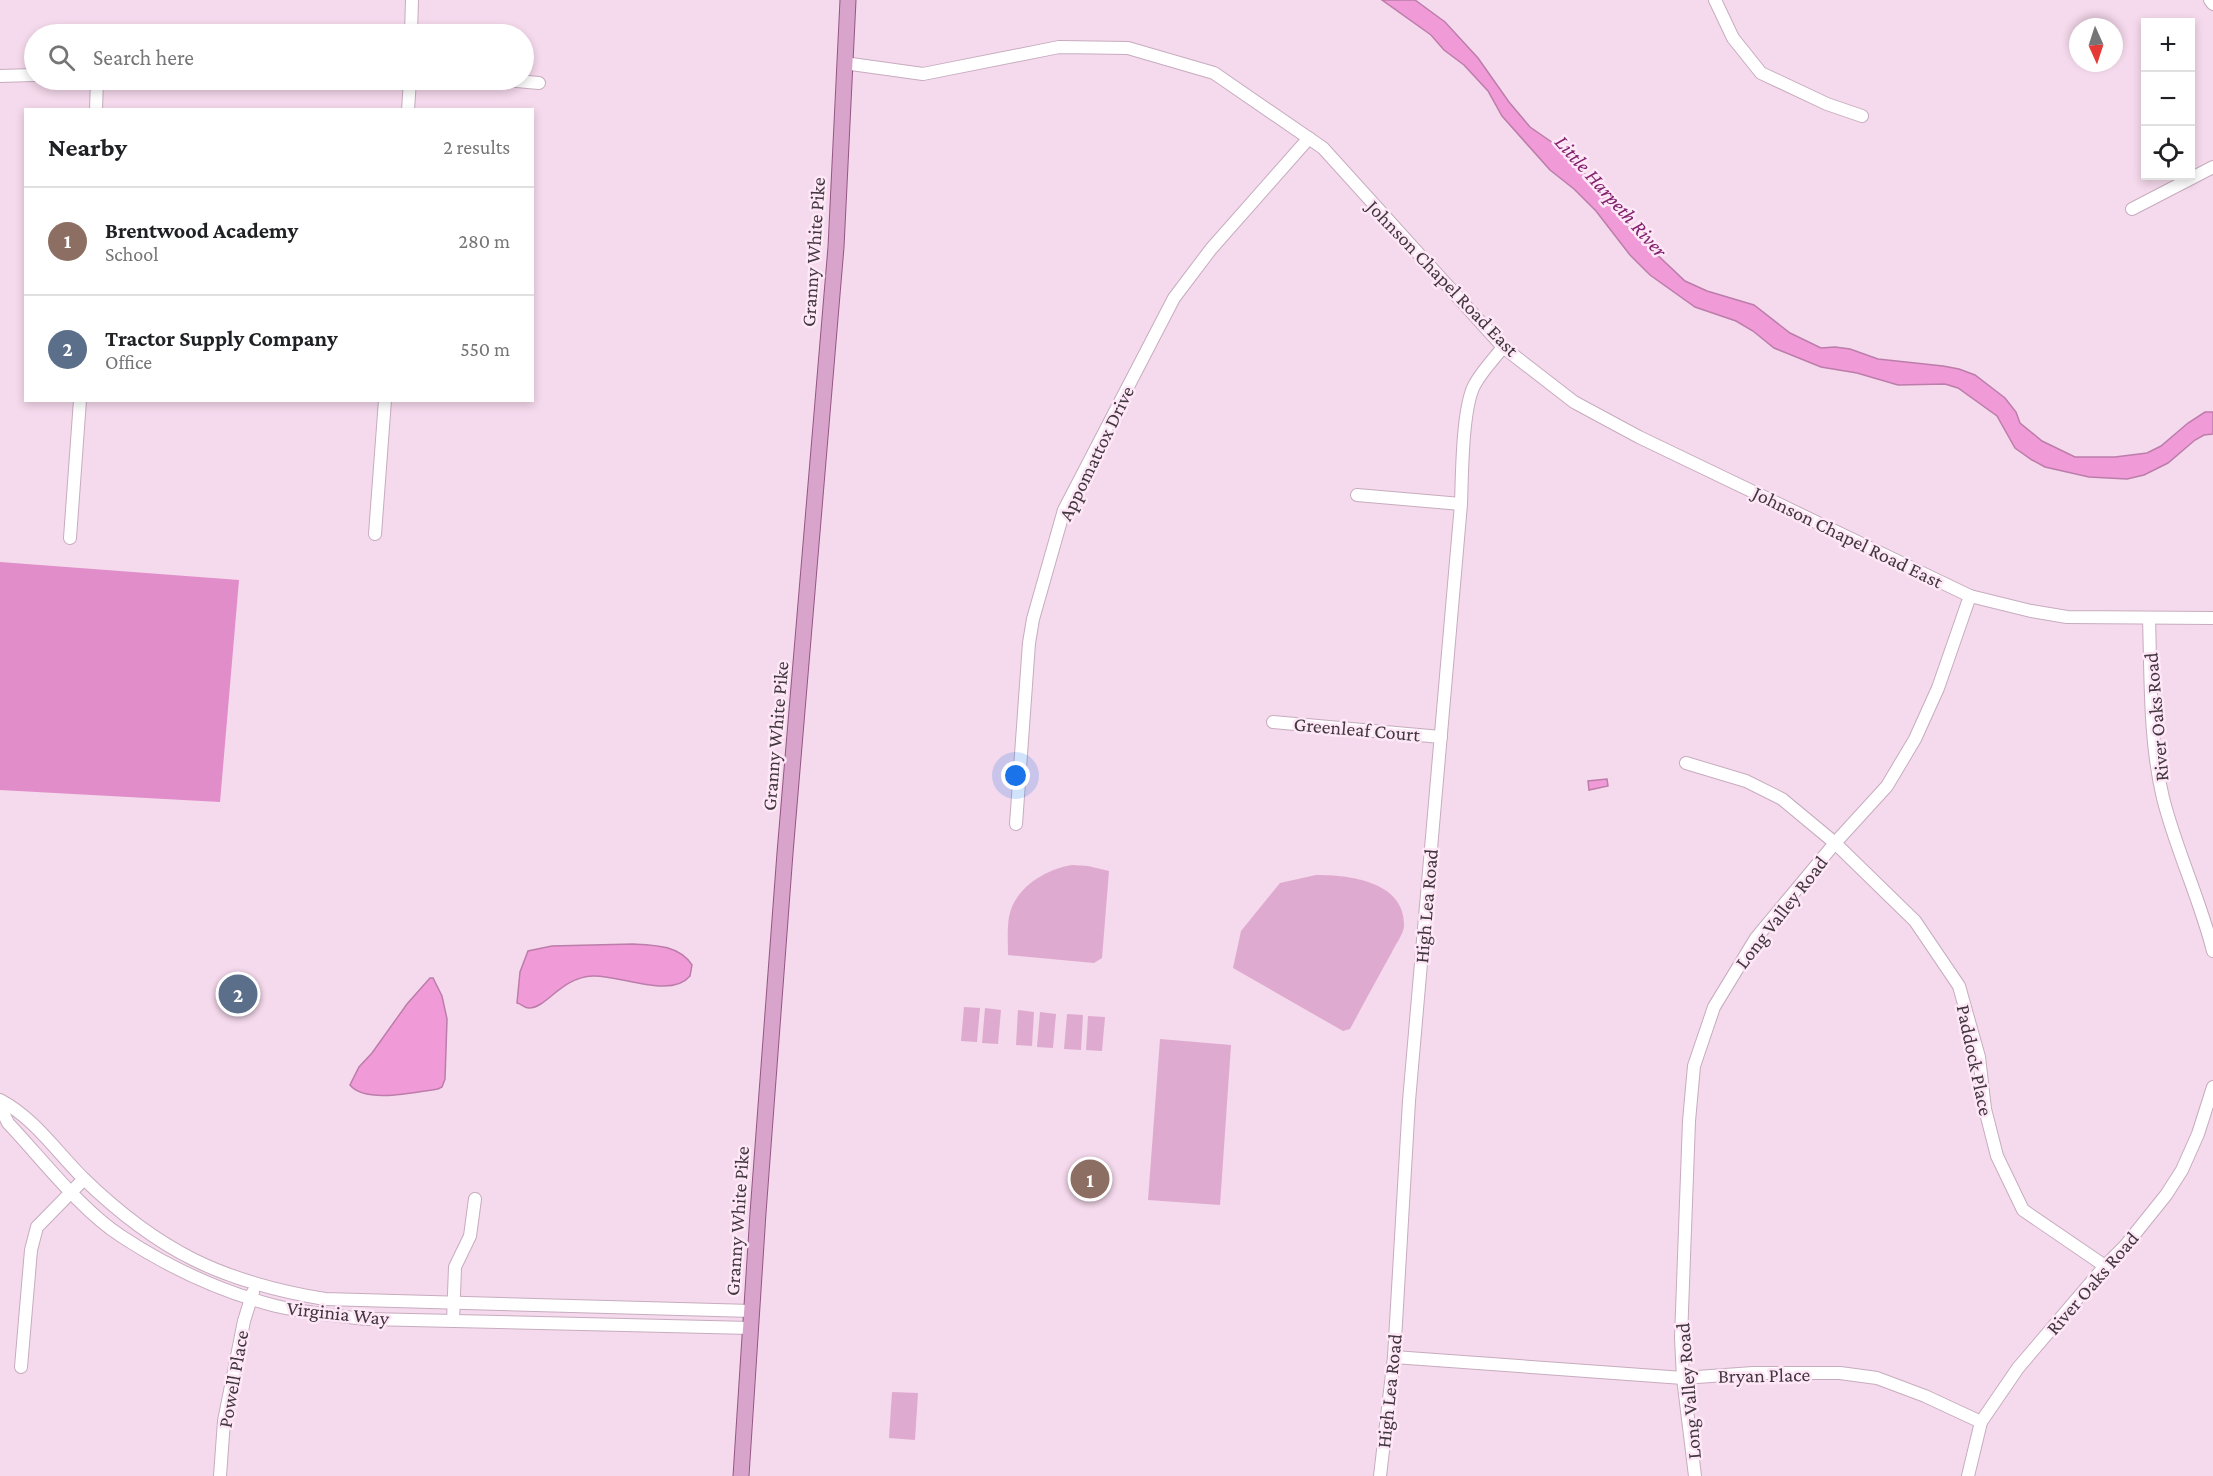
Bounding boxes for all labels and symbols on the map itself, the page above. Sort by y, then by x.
north arrow [2069,18,2123,72]
water label: Little Harpeth River [1550,130,1673,262]
street label: Granny White Pike [797,176,830,328]
street label: Johnson Chapel Road East [1361,194,1524,362]
street label: Appomattox Drive [1054,382,1139,524]
street label: Johnson Chapel Road East [1747,481,1947,594]
street label: River Oaks Road [2139,651,2173,782]
street label: Granny White Pike [758,660,794,812]
street label: Greenleaf Court [1293,713,1421,746]
your location [1001,761,1030,790]
street label: High Lea Road [1410,847,1443,964]
street label: Long Valley Road [1730,851,1833,973]
pin: 2 [218,972,258,1016]
street label: Paddock Place [1952,1002,1998,1118]
street label: Granny White Pike [721,1145,754,1297]
pin: 1 [1070,1156,1110,1202]
street label: River Oaks Road [2041,1227,2143,1339]
street label: Virginia Way [286,1297,391,1330]
street label: Long Valley Road [1671,1321,1706,1460]
street label: Powell Place [214,1328,252,1429]
street label: High Lea Road [1372,1332,1407,1449]
street label: Bryan Place [1718,1363,1811,1388]

